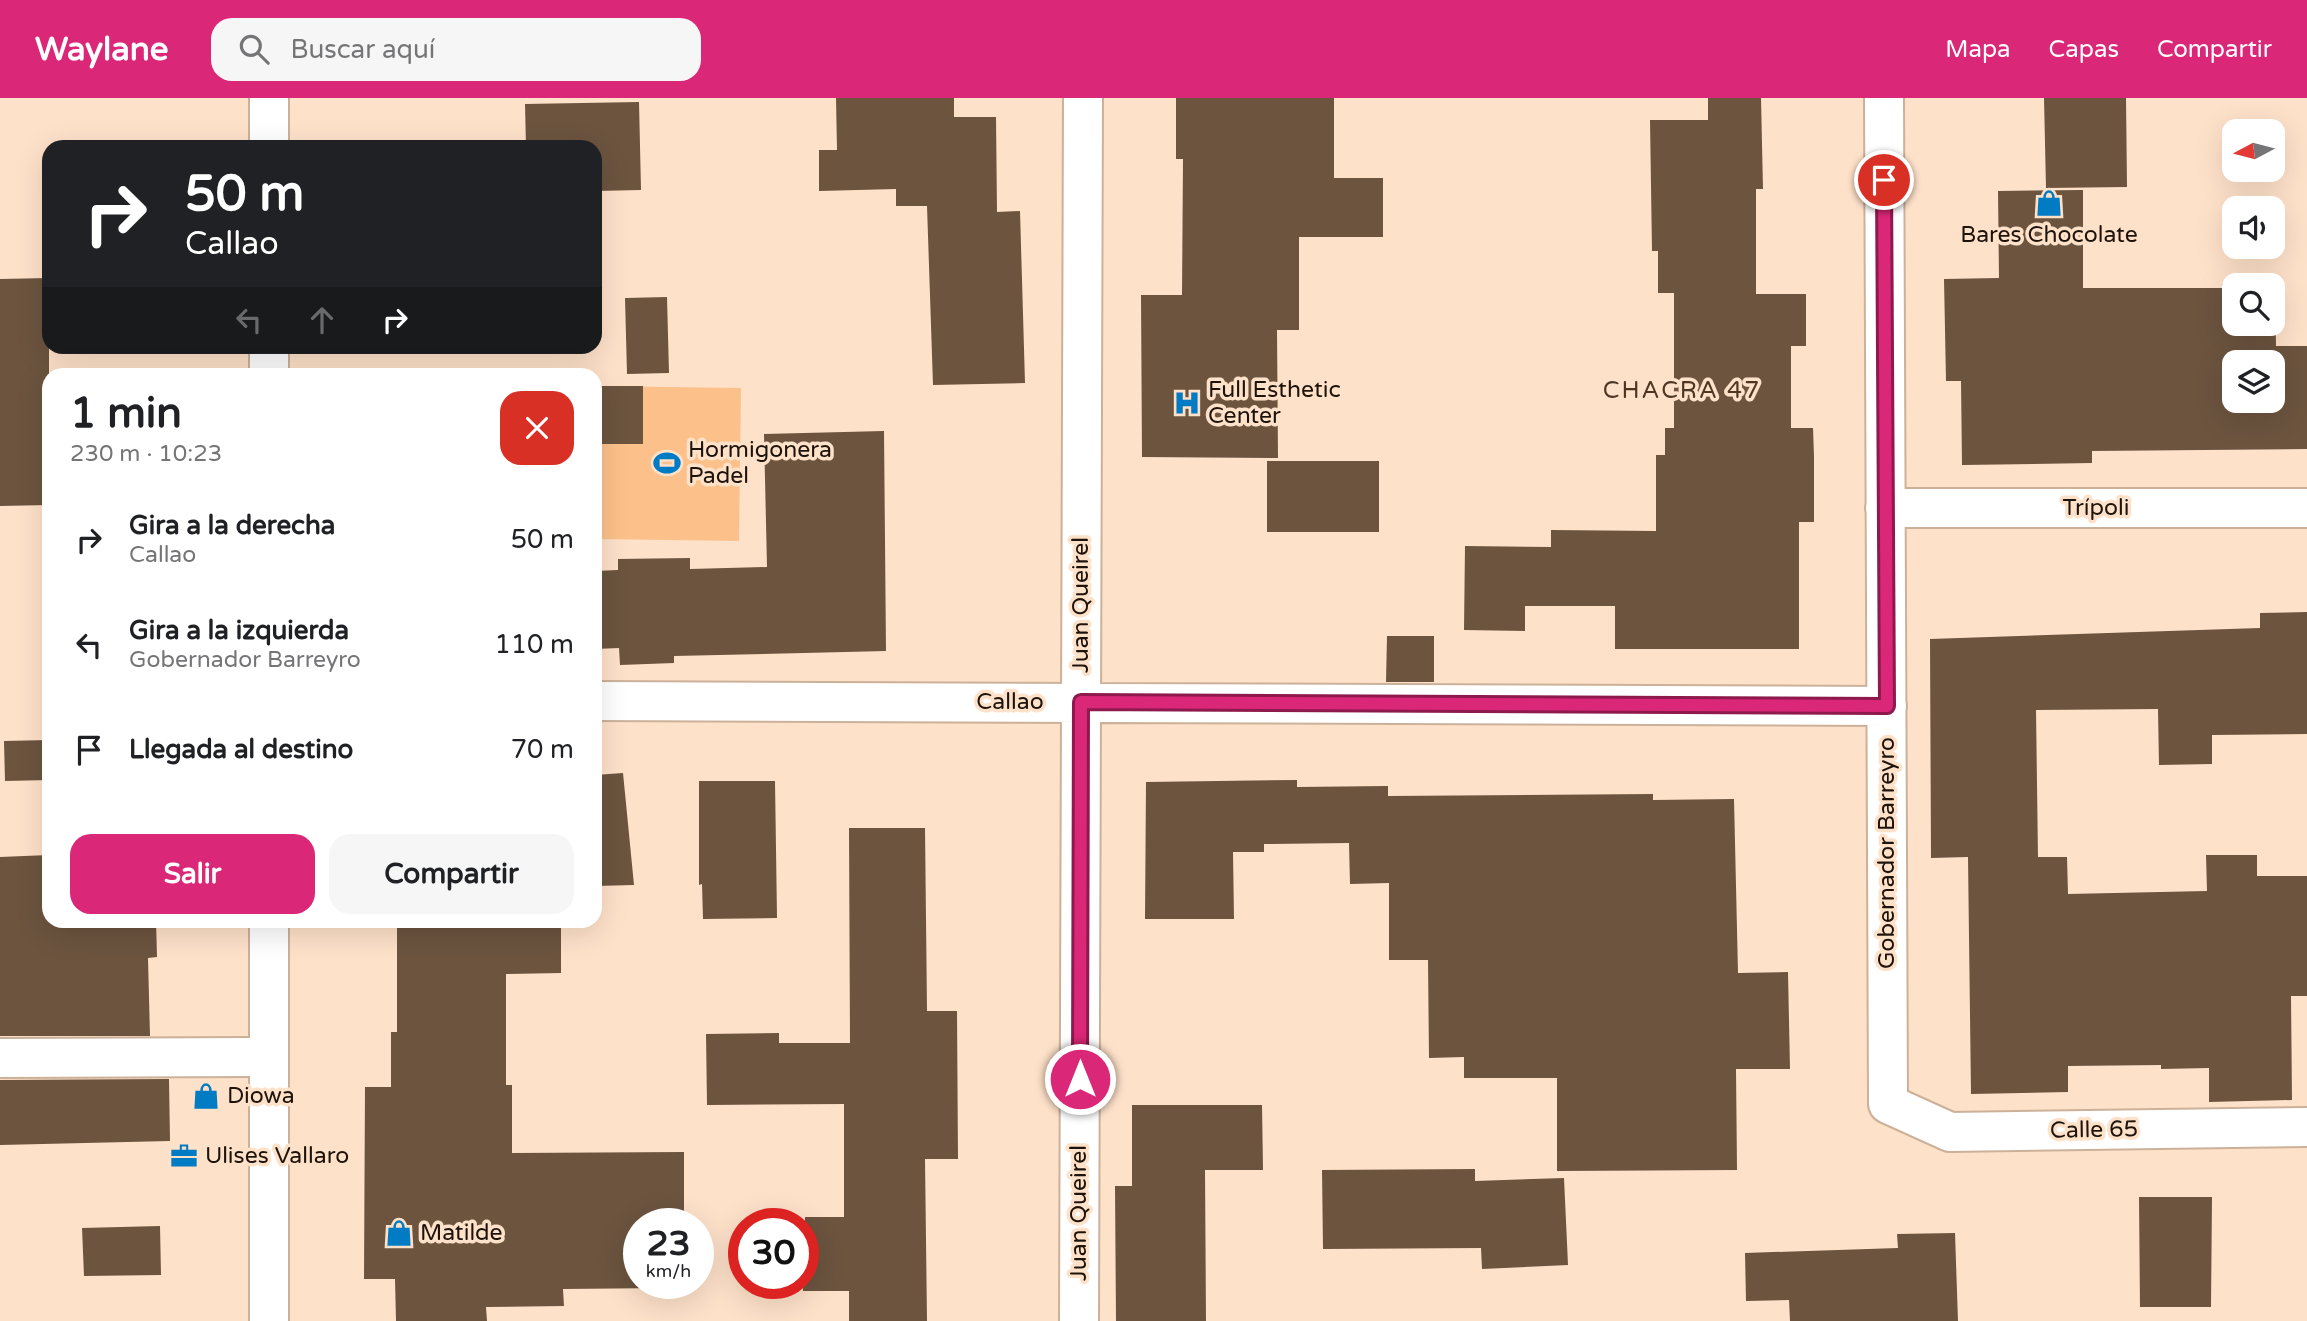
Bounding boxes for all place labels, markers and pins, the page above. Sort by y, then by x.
pin [1854,150,1914,210]
shop icon: Bares Chocolate [2034,188,2064,218]
place label: Bares Chocolate [1960,221,2138,249]
place label: Full Esthetic Center [1208,376,1341,430]
hospital icon: Full Esthetic Center [1172,388,1202,418]
place label: Hormigonera Padel [688,436,832,490]
sports icon: Hormigonera Padel [652,448,682,478]
shop icon: Diowa [191,1081,221,1111]
place label: Diowa [227,1082,295,1110]
office icon: Ulises Vallaro [169,1141,199,1171]
place label: Ulises Vallaro [205,1142,349,1170]
shop icon: Matilde [384,1218,414,1248]
place label: Matilde [420,1219,503,1247]

